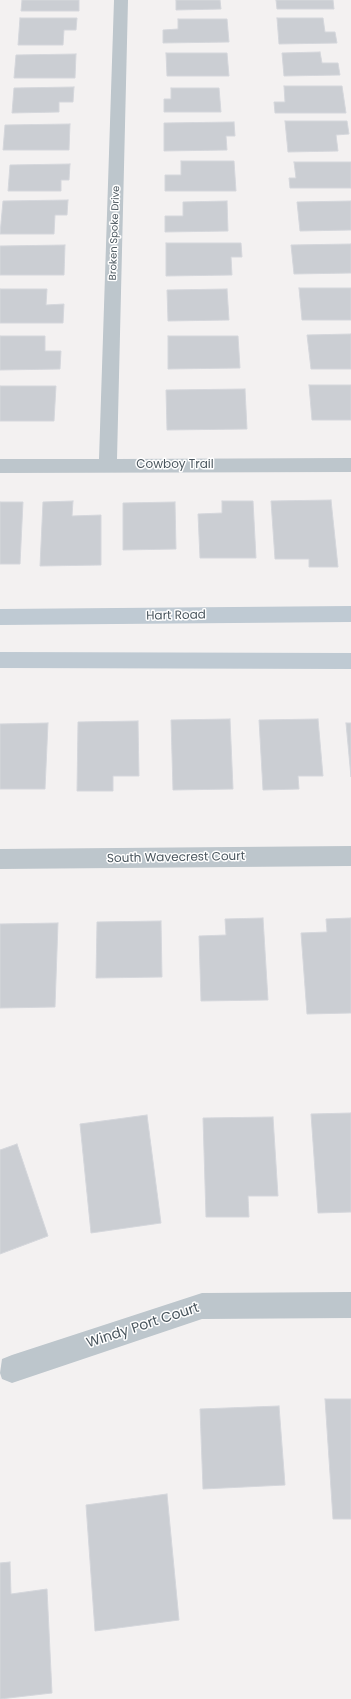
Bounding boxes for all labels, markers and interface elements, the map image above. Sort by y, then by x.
street label: Broken Spoke Drive [107,185,123,281]
street label: Cowboy Trail [136,458,214,472]
street label: Hart Road [146,608,206,624]
street label: South Wavecrest Court [107,850,245,866]
street label: Windy Port Court [85,1300,201,1352]

